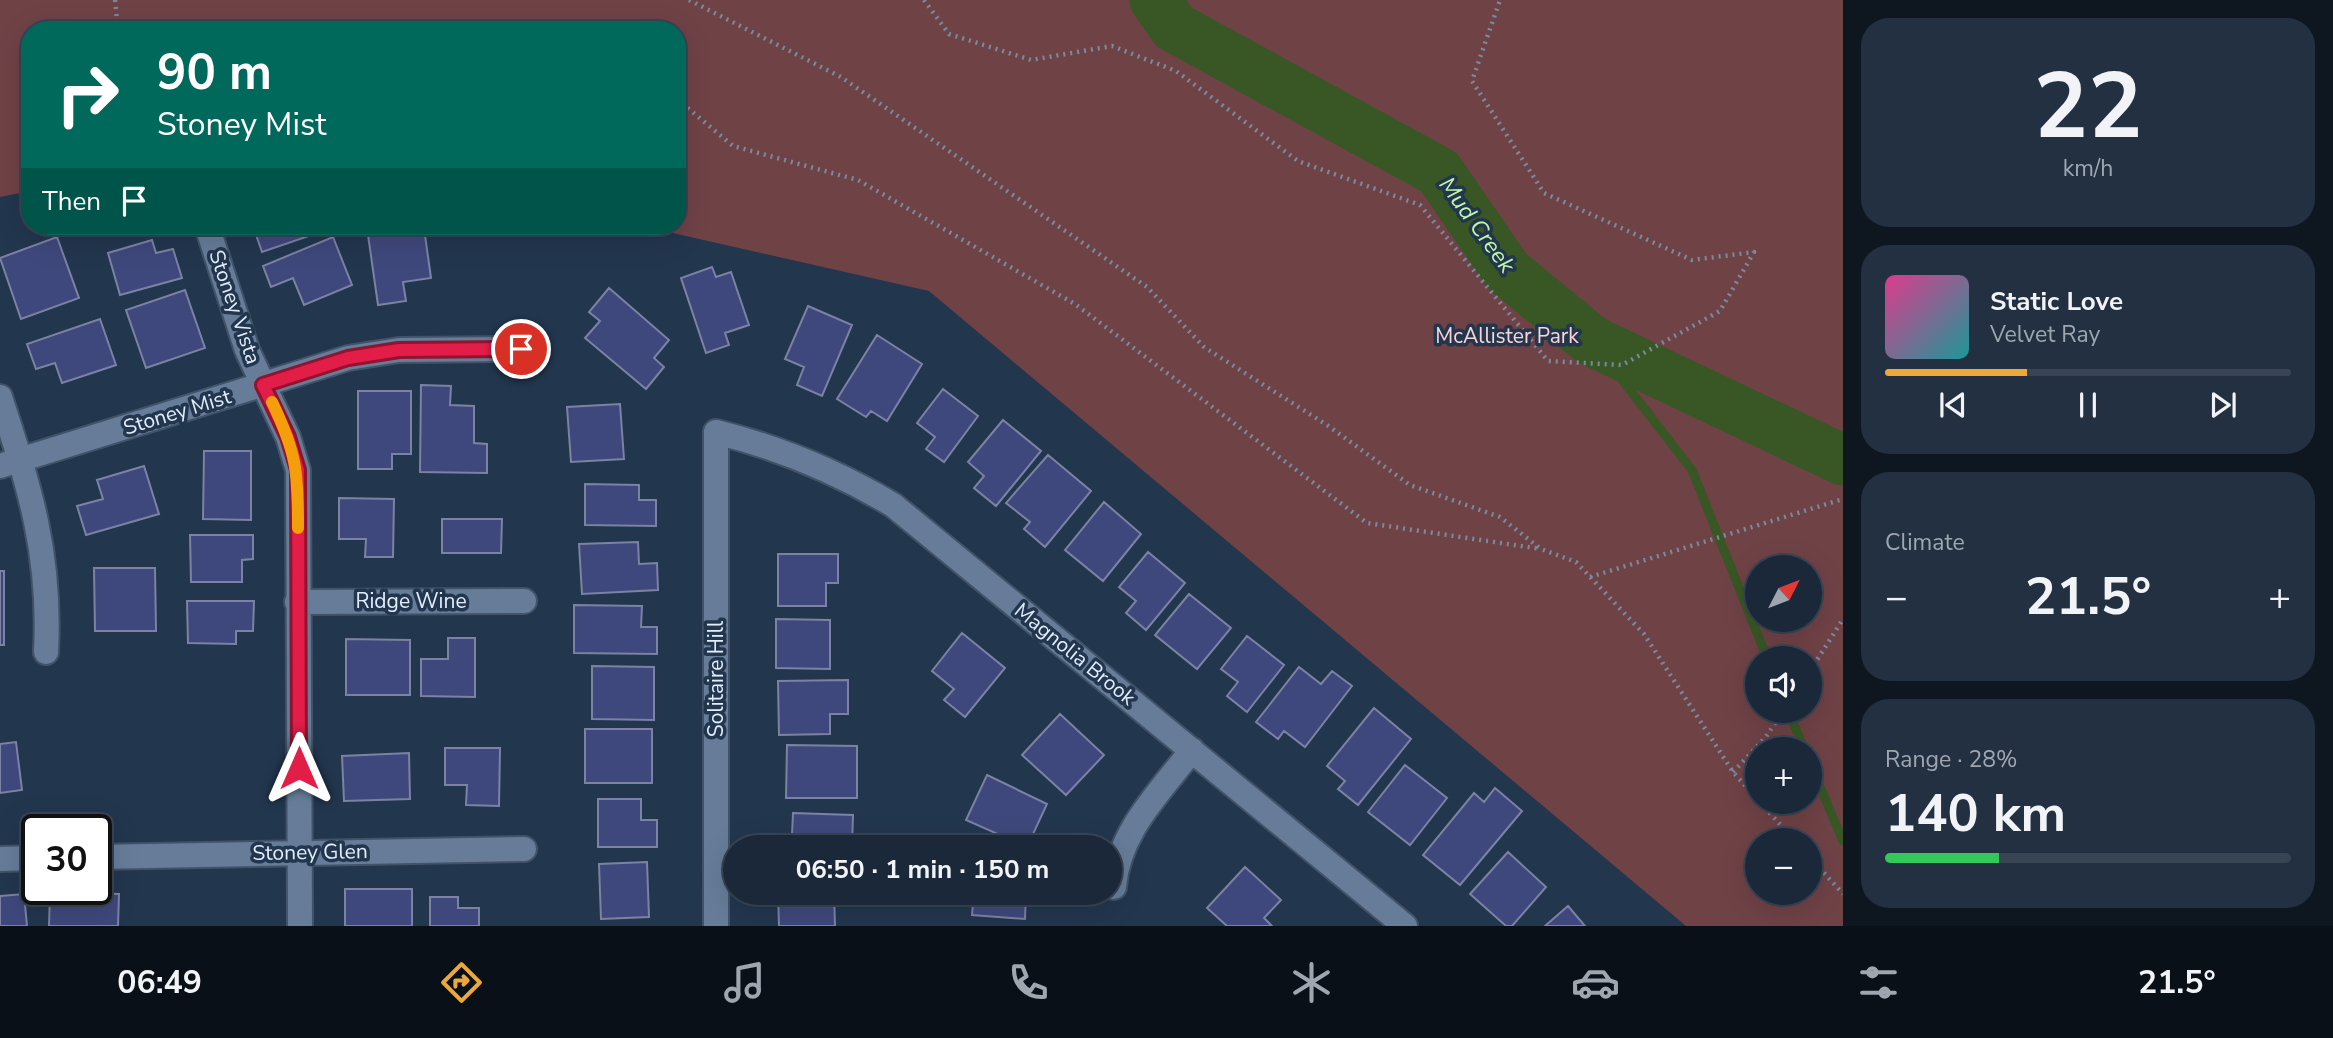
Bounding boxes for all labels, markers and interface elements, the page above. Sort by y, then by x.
text: 90 m [157,39,272,106]
text: 22 [2033,45,2143,169]
icon: right [42,49,133,140]
text: Stoney Mist [157,103,326,146]
text: km/h [2063,153,2113,184]
water label: Mud Creek [1432,171,1523,280]
icon: arrive [115,182,153,220]
text: Then [42,184,101,219]
street label: Stoney Vista [202,246,268,368]
text: Static Love [1990,284,2123,319]
pin [491,319,551,379]
text: Velvet Ray [1990,319,2100,350]
park label: McAllister Park [1435,322,1579,350]
icon: arrive [502,330,540,368]
street label: Stoney Mist [120,382,235,442]
icon: previous [1934,386,1972,424]
icon: pause [2069,386,2107,424]
icon: next [2204,386,2242,424]
text: Climate [1885,527,1965,558]
north arrow [1745,555,1822,632]
map controls [1745,555,1822,905]
text: 21.5° [2025,561,2151,632]
text: − [1885,572,1908,623]
text: + [2268,572,2291,623]
street label: Ridge Wine [355,587,467,615]
street label: Magnolia Brook [1009,597,1142,712]
street label: Solitaire Hill [702,620,730,737]
button: sound [1745,646,1822,723]
position arrow [262,731,336,805]
button: + [1745,737,1822,814]
text: Range · 28% [1885,744,2017,775]
text: 140 km [1885,778,2066,849]
speed limit sign: 30 [21,814,112,905]
button: − [1745,828,1822,905]
street label: Stoney Glen [252,837,368,867]
text: 06:50 · 1 min · 150 m [796,852,1049,887]
icon: directions [437,958,486,1007]
icon: music [720,958,769,1007]
icon: phone [1004,958,1053,1007]
icon: climate [1287,958,1336,1007]
icon: car [1571,958,1620,1007]
icon: filters [1854,958,1903,1007]
text: 06:49 [117,961,202,1004]
text: 21.5° [2138,961,2216,1004]

